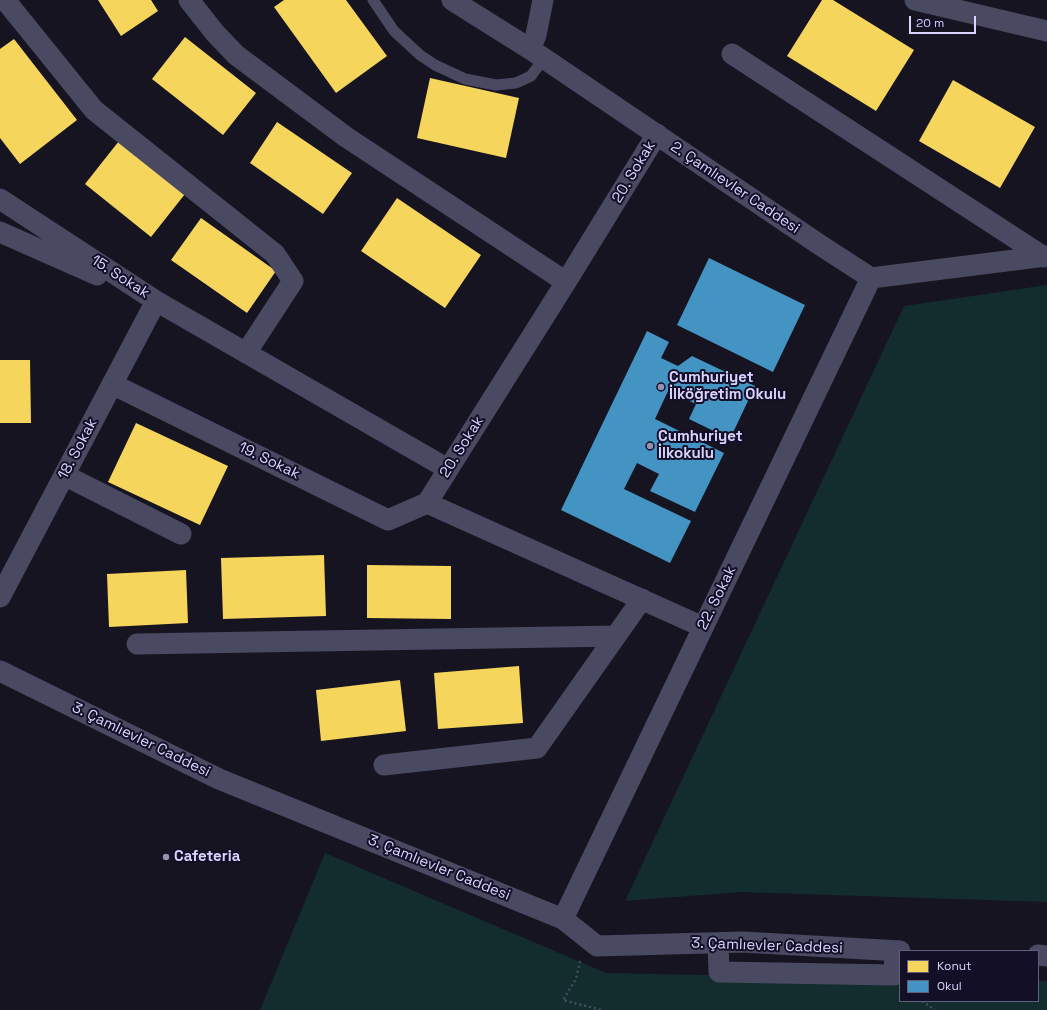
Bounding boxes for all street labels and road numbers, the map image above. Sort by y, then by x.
street label: 20. Sokak [608,138,660,206]
street label: 2. Çamlıevler Caddesi [667,138,803,238]
street label: 15. Sokak [87,251,153,303]
street label: 20. Sokak [436,413,488,481]
street label: 18. Sokak [54,415,102,483]
street label: 19. Sokak [235,438,303,484]
street label: 22. Sokak [694,563,740,633]
street label: 3. Çamlıevler Caddesi [69,699,213,781]
street label: 3. Çamlıevler Caddesi [365,831,513,905]
street label: 3. Çamlıevler Caddesi [691,934,843,958]

